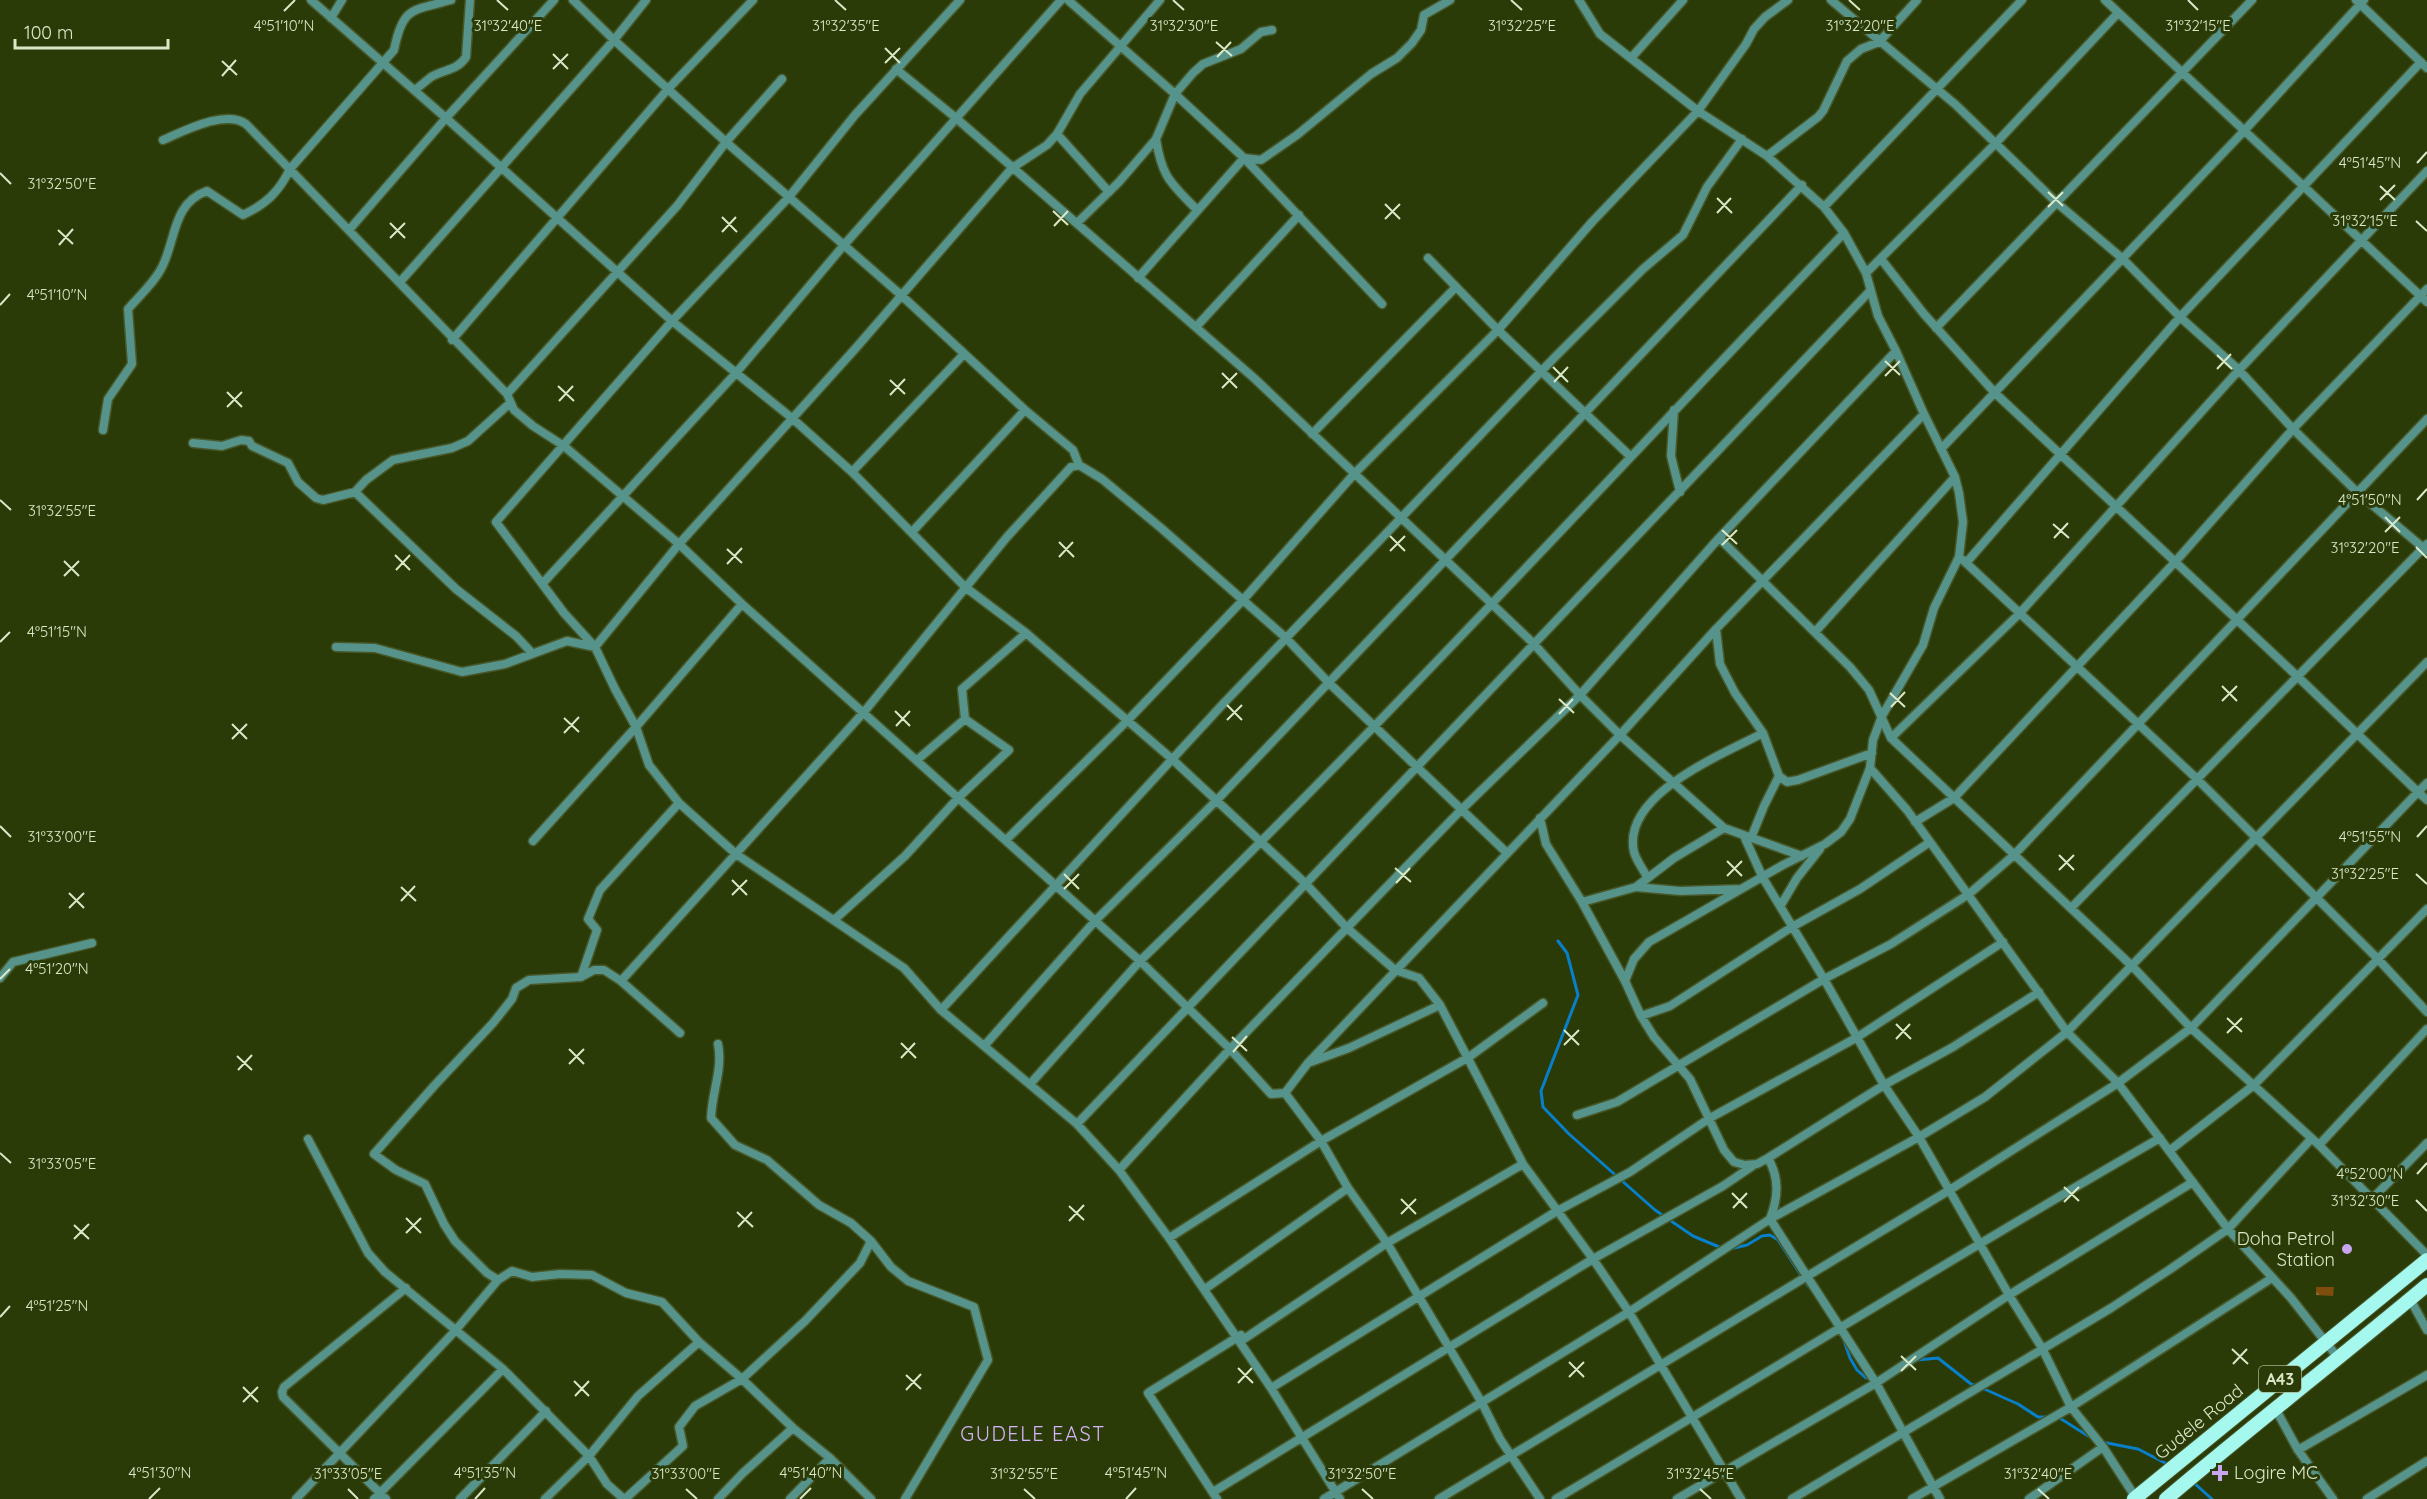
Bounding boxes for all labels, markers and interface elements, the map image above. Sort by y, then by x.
scale bar [15,12,168,50]
text: 4°51'10"N [254,16,314,35]
text: 31°32'40"E [474,16,542,35]
text: 31°32'35"E [812,16,880,35]
text: 31°32'30"E [1150,16,1218,35]
text: 31°32'25"E [1488,16,1556,35]
text: 31°32'20"E [1826,16,1894,35]
text: 31°32'15"E [2165,16,2231,35]
text: 100 m [24,21,73,44]
text: 4°51'45"N [2339,153,2401,172]
text: 31°32'50"E [28,174,96,193]
text: 31°32'15"E [2332,211,2398,230]
text: 4°51'10"N [27,285,87,304]
text: 4°51'50"N [2338,490,2402,509]
text: 31°32'55"E [28,501,96,520]
text: 31°32'20"E [2331,538,2399,557]
text: 4°51'15"N [27,622,87,641]
text: 31°33'00"E [27,827,97,846]
text: 4°51'55"N [2339,827,2401,846]
text: 31°32'25"E [2331,864,2399,883]
text: 4°51'20"N [25,959,89,978]
text: 31°33'05"E [28,1154,96,1173]
text: 4°52'00"N [2337,1164,2403,1183]
text: 31°32'30"E [2331,1191,2399,1210]
place label: Doha Petrol Station [2237,1227,2335,1271]
marker: Doha Petrol Station [2340,1242,2354,1256]
text: 4°51'25"N [26,1296,88,1315]
road number: A43 [2259,1366,2301,1392]
street label: Gudele Road [2150,1379,2248,1464]
district label: GUDELE EAST [960,1421,1106,1446]
place label: Logire MC [2234,1461,2318,1484]
text: 4°51'30"N [129,1463,191,1482]
text: 4°51'35"N [454,1463,516,1482]
text: 4°51'40"N [779,1463,843,1482]
text: 4°51'45"N [1105,1463,1167,1482]
text: 31°33'05"E [314,1464,382,1483]
text: 31°33'00"E [651,1464,721,1483]
text: 31°32'55"E [990,1464,1058,1483]
text: 31°32'50"E [1328,1464,1396,1483]
text: 31°32'45"E [1666,1464,1734,1483]
text: 31°32'40"E [2004,1464,2072,1483]
marker: Logire MC [2211,1464,2229,1482]

